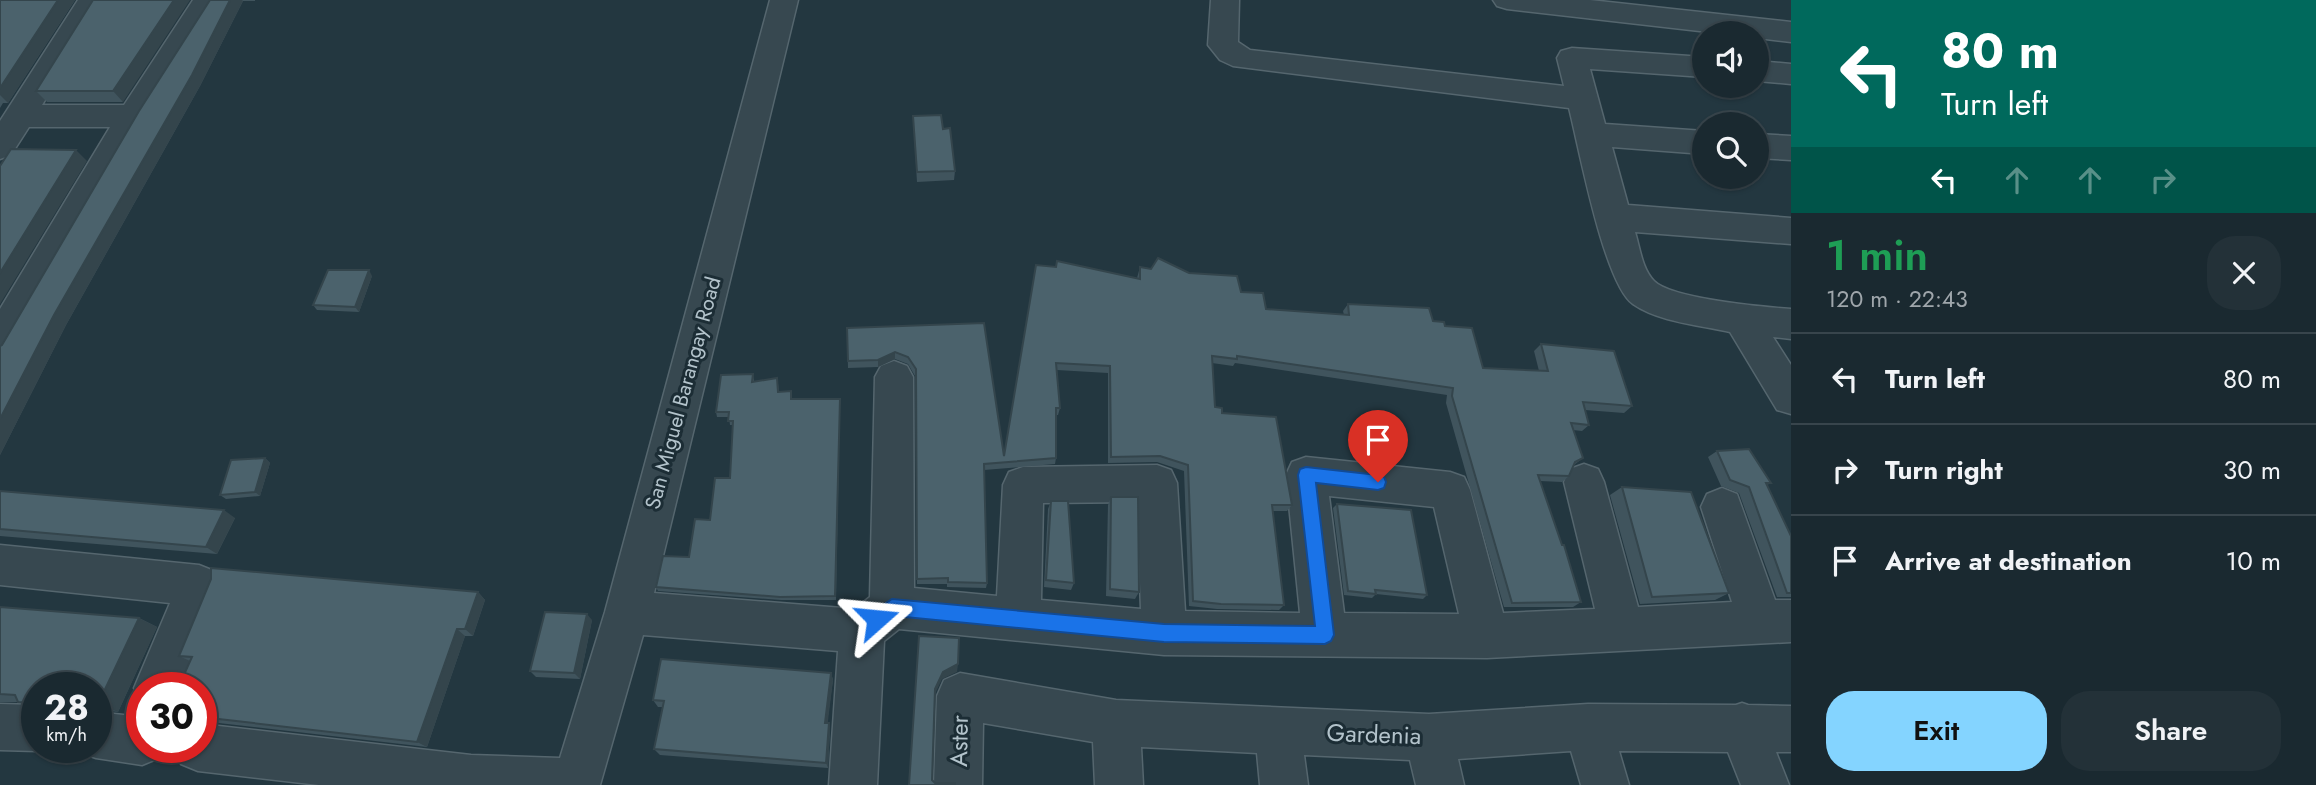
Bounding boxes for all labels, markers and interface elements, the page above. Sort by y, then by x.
text: 80 m [1941,16,2059,86]
map controls [1692,21,1769,189]
button: sound [1692,21,1769,98]
icon: left [1826,28,1917,119]
text: Turn left [1941,81,2048,127]
button: search [1692,112,1769,189]
icon: left [1925,161,1963,199]
icon: ahead [1998,161,2036,199]
icon: ahead [2071,161,2109,199]
icon: right [2144,161,2182,199]
text: 1 min [1826,225,1928,286]
button: close [2207,236,2281,310]
street label: San Miguel Barangay Road [638,274,728,512]
text: 120 m · 22:43 [1826,282,1968,316]
icon: left [1826,360,1864,398]
text: Turn left [1885,360,1985,398]
text: 80 m [2223,360,2281,398]
pin [1348,410,1408,482]
icon: arrive [1359,421,1397,459]
icon: right [1826,451,1864,489]
text: Turn right [1885,451,2003,489]
text: 30 m [2223,451,2281,489]
icon: arrive [1826,542,1864,580]
text: Arrive at destination [1885,542,2132,580]
text: 10 m [2226,542,2281,580]
position arrow [840,582,914,656]
speed limit sign: 30 [126,672,217,763]
text: 28 [44,683,89,733]
button: Exit [1826,691,2047,771]
button: Share [2061,691,2281,771]
street label: Aster [941,714,977,767]
street label: Gardenia [1326,715,1422,753]
text: km/h [46,722,87,748]

